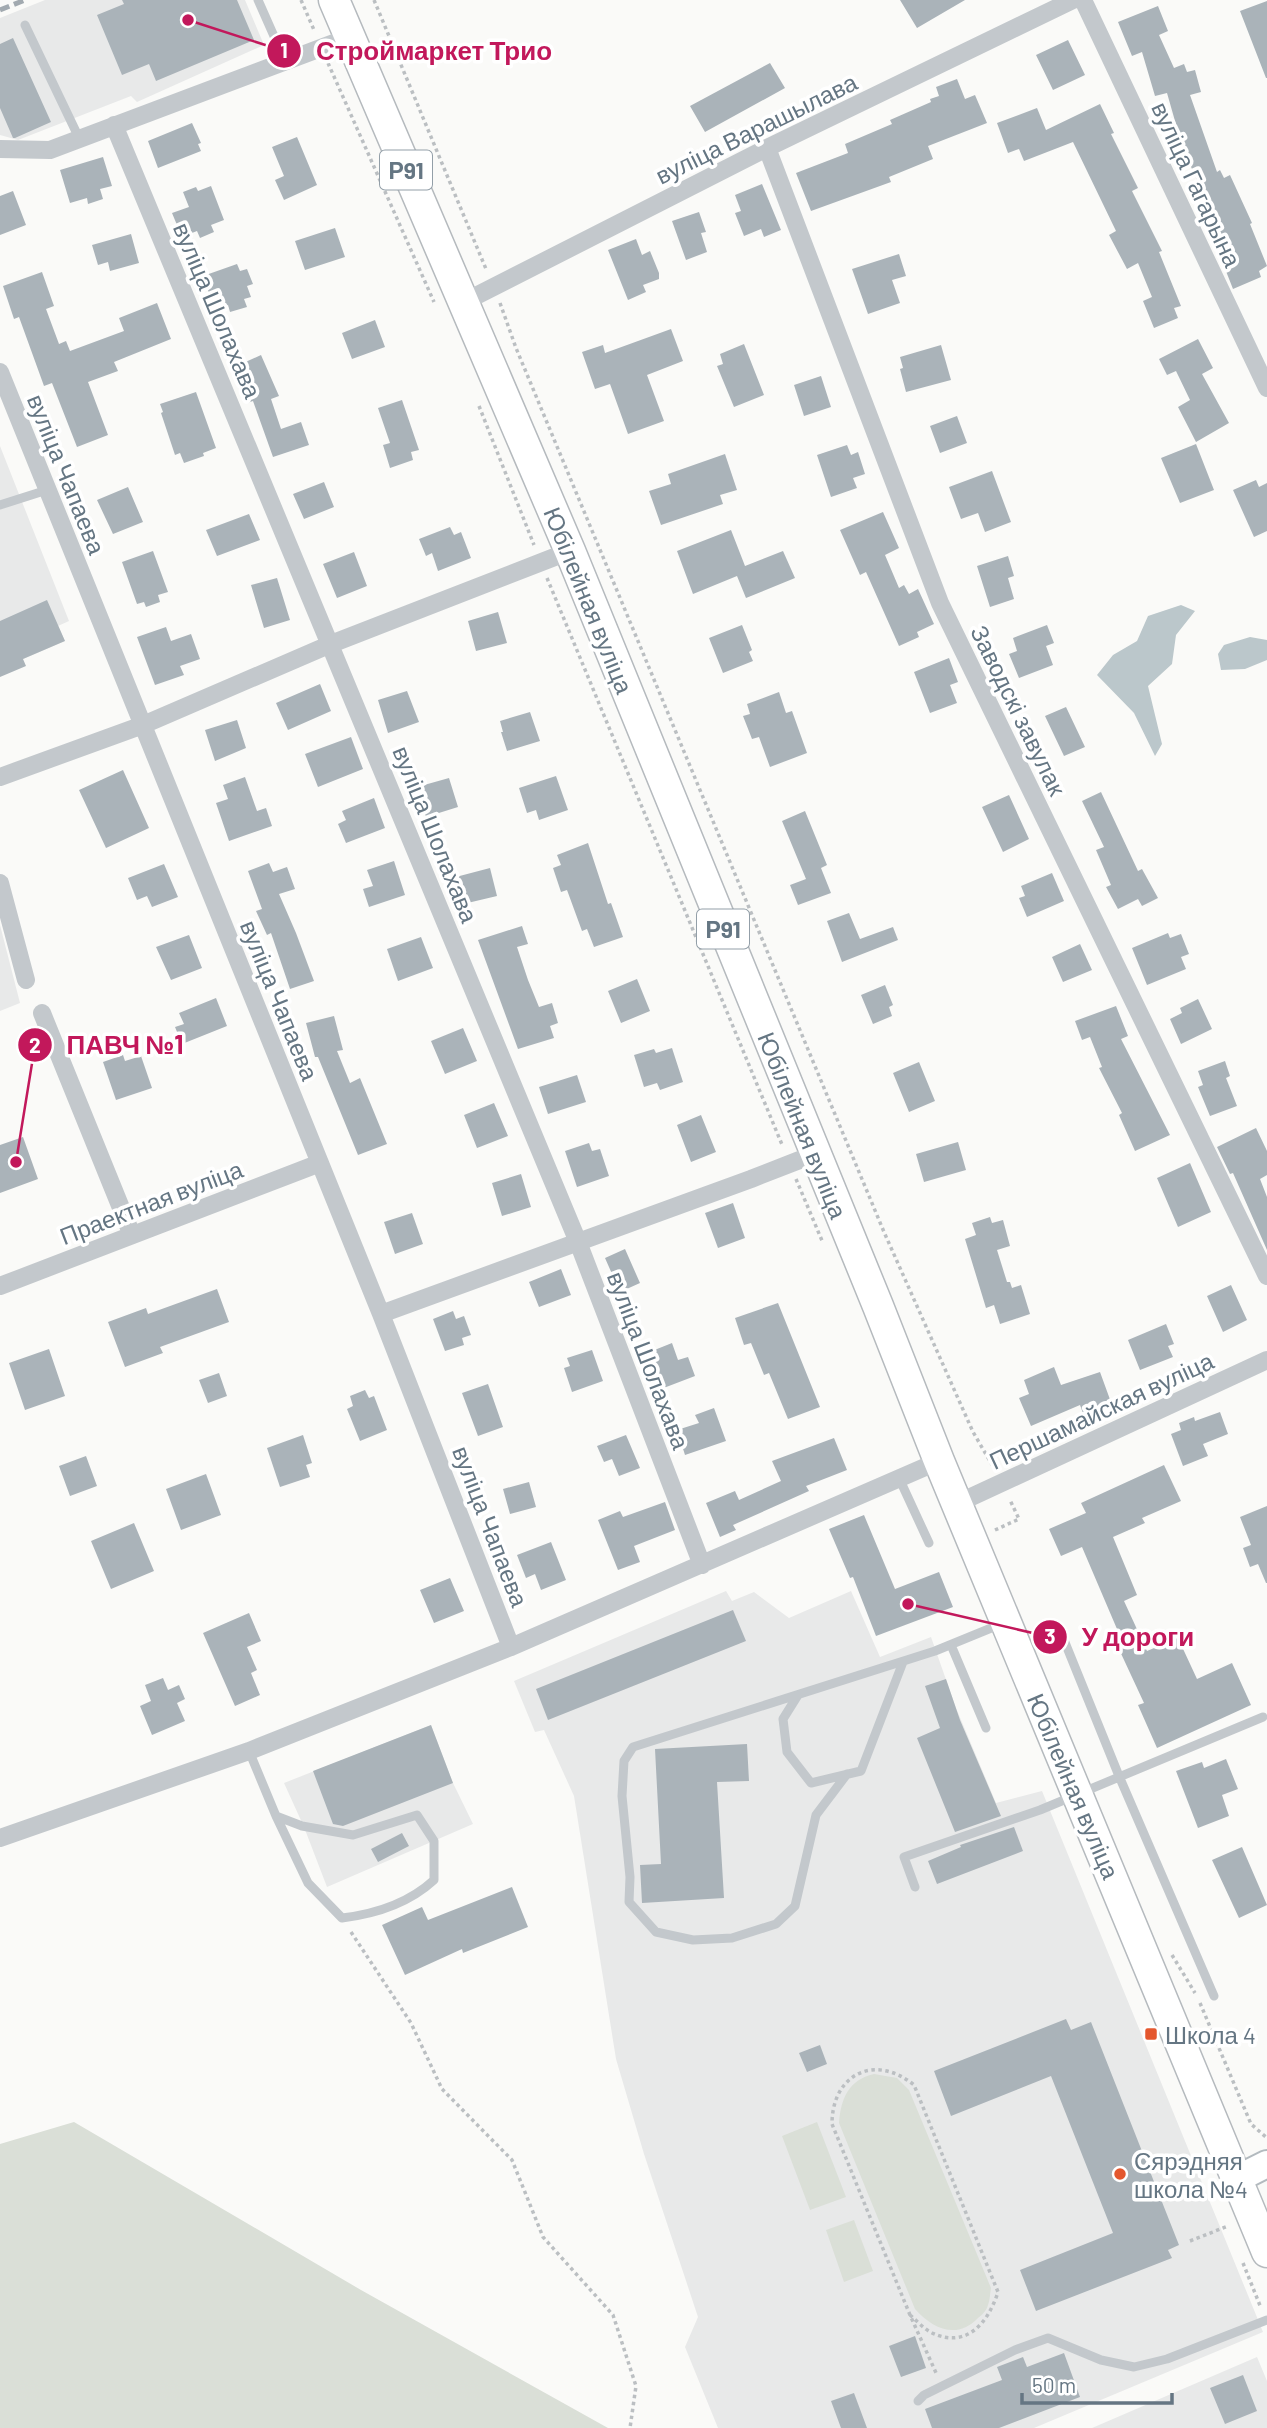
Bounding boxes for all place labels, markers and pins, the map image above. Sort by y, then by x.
callout: Строймаркет Трио [267,27,566,74]
callout: ПАВЧ №1 [18,1022,197,1069]
callout: У дороги [1033,1613,1208,1660]
place label: Школа 4 [1165,2020,1256,2049]
marker: Школа 4 [1143,2026,1159,2042]
place label: Сярэдняя школа №4 [1134,2146,1248,2203]
marker: Сярэдняя школа №4 [1112,2166,1128,2182]

